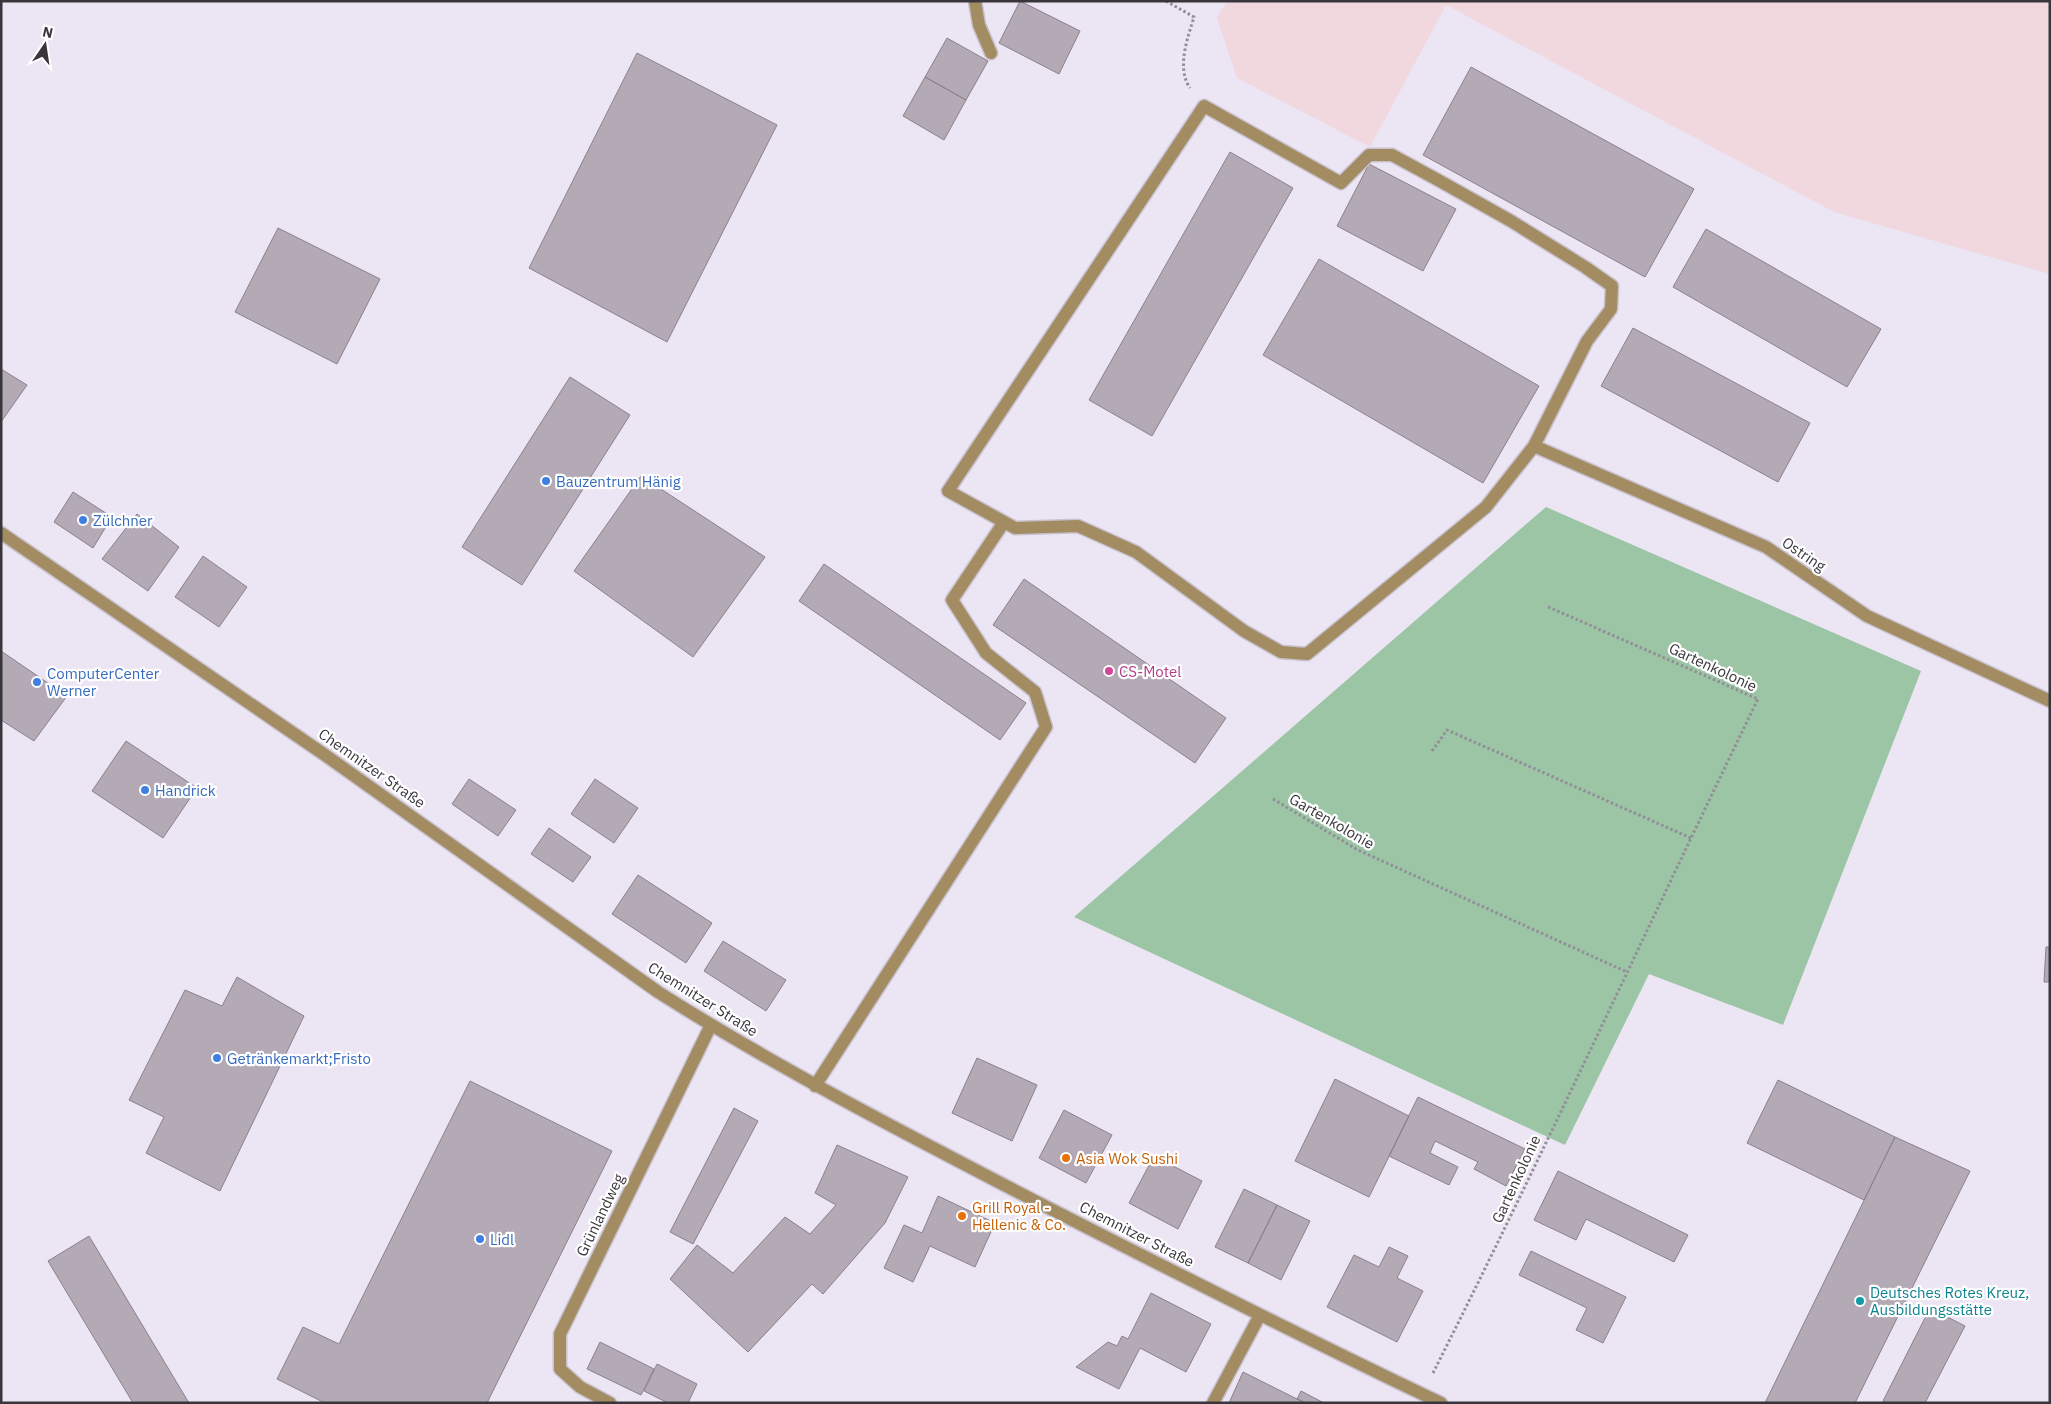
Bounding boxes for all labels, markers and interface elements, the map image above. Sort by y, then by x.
north arrow [20,20,70,70]
text: N [41,22,55,42]
place label: Bauzentrum Hänig [556,472,681,491]
marker: Bauzentrum Hänig [540,475,552,487]
place label: Zülchner [93,511,153,530]
marker: Zülchner [77,514,89,526]
street label: Ostring [1778,532,1830,576]
street label: Gartenkolonie [1666,638,1760,696]
place label: CS-Motel [1119,662,1181,681]
place label: ComputerCenter Werner [47,664,160,700]
marker: CS-Motel [1103,665,1115,677]
marker: ComputerCenter Werner [31,676,43,688]
street label: Chemnitzer Straße [315,724,429,812]
place label: Handrick [155,781,216,800]
marker: Handrick [139,784,151,796]
street label: Gartenkolonie [1286,789,1378,853]
street label: Chemnitzer Straße [645,958,761,1040]
place label: Getränkemarkt;Fristo [227,1049,371,1068]
marker: Getränkemarkt;Fristo [211,1052,223,1064]
street label: Gartenkolonie [1487,1132,1545,1226]
place label: Asia Wok Sushi [1076,1149,1178,1168]
marker: Asia Wok Sushi [1060,1152,1072,1164]
street label: Grünlandweg [572,1170,628,1260]
street label: Chemnitzer Straße [1077,1197,1197,1271]
place label: Grill Royal - Hellenic & Co. [972,1198,1066,1234]
marker: Grill Royal - Hellenic & Co. [956,1210,968,1222]
place label: Lidl [490,1230,514,1249]
marker: Lidl [474,1233,486,1245]
place label: Deutsches Rotes Kreuz, Ausbildungsstätte [1870,1283,2029,1319]
marker: Deutsches Rotes Kreuz, Ausbildungsstätte [1854,1295,1866,1307]

